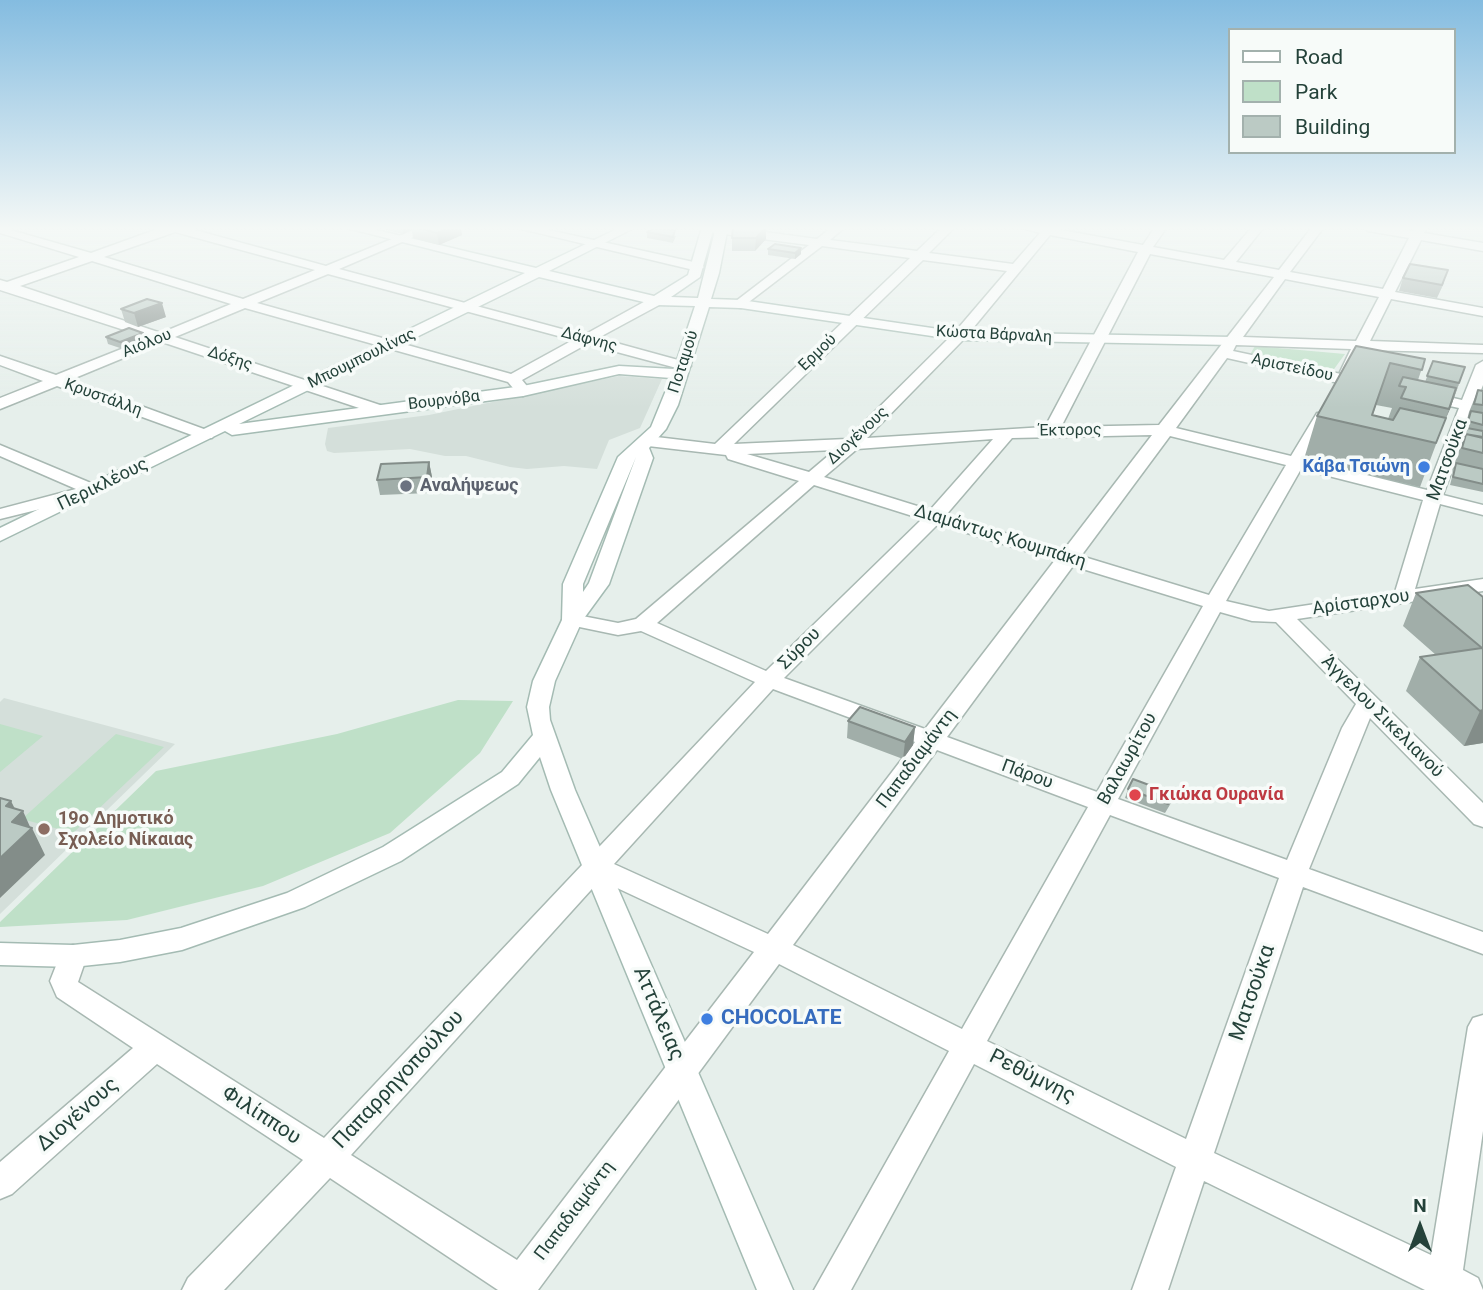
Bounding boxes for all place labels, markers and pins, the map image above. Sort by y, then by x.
place label: Κάβα Τσιώνη [1302,456,1410,478]
marker: Κάβα Τσιώνη [1416,459,1432,475]
place label: Αναλήψεως [420,475,518,497]
marker: Αναλήψεως [398,478,414,494]
place label: Γκιώκα Ουρανία [1149,784,1284,806]
marker: Γκιώκα Ουρανία [1127,787,1143,803]
place label: 19ο Δημοτικό Σχολείο Νίκαιας [58,808,193,850]
marker: 19ο Δημοτικό Σχολείο Νίκαιας [36,821,52,837]
place label: CHOCOLATE [721,1006,841,1032]
marker: CHOCOLATE [699,1011,715,1027]

